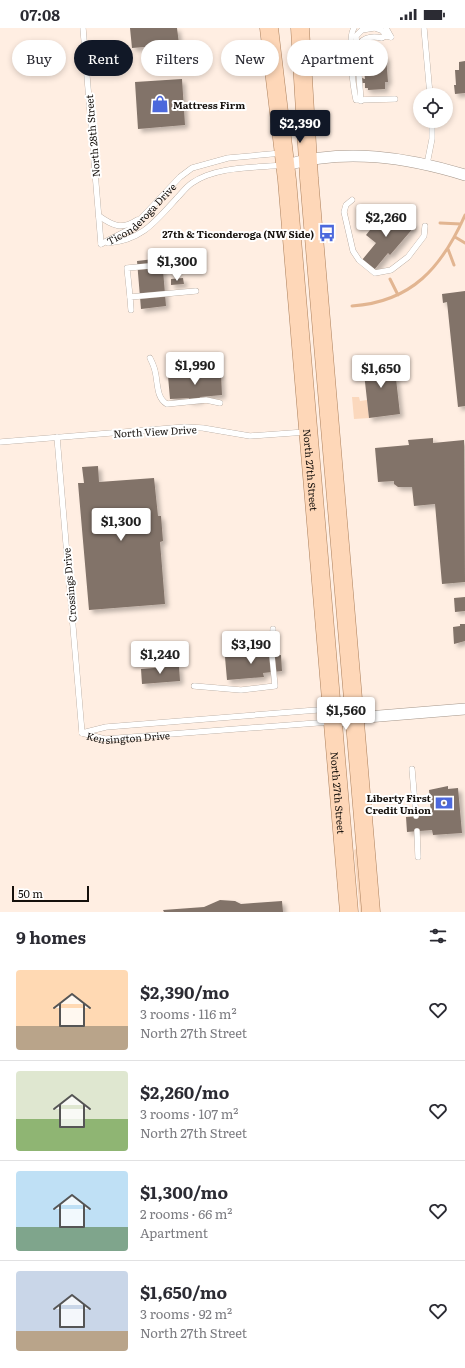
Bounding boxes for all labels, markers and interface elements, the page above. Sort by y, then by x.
text: 07:08 [20,3,60,26]
chip: Buy [12,40,66,76]
chip: Rent [74,40,133,76]
chip: Filters [141,40,213,76]
chip: New [221,40,279,76]
chip: Apartment [287,40,388,76]
map controls [413,88,453,128]
button: locate [413,88,453,128]
street label: North 28th Street [81,94,103,178]
shop icon: Mattress Firm [150,94,170,114]
place label: Mattress Firm [173,97,245,112]
pin: $2,390 [267,110,333,144]
text: $2,390 [279,113,321,132]
street label: Ticonderoga Drive [103,179,179,248]
pin: $2,260 [353,204,419,238]
text: $2,260 [365,207,407,226]
bus stop icon: 27th & Ticonderoga (NW Side) [317,223,337,243]
place label: 27th & Ticonderoga (NW Side) [162,226,314,241]
pin: $1,300 [144,248,210,282]
text: $1,300 [157,251,197,270]
pin: $1,990 [162,352,228,386]
text: $1,990 [175,355,215,374]
pin: $1,650 [348,355,414,389]
text: $1,650 [361,358,401,377]
street label: North View Drive [113,421,197,441]
street label: North 27th Street [301,428,323,512]
pin: $1,300 [88,508,154,542]
text: $1,300 [101,511,141,530]
street label: Crossings Drive [58,547,80,623]
pin: $3,190 [218,631,284,665]
text: $3,190 [231,634,271,653]
pin: $1,240 [127,641,193,675]
text: $1,240 [140,644,180,663]
pin: $1,560 [313,697,379,731]
text: $1,560 [326,700,366,719]
street label: Kensington Drive [85,727,170,746]
street label: North 27th Street [328,751,350,834]
place label: Liberty First Credit Union [365,790,432,817]
bank icon: Liberty First Credit Union [434,793,454,813]
scale bar [12,884,89,903]
text: 50 m [18,885,43,901]
text: 9 homes [16,924,86,949]
icon: filters [427,925,449,947]
text: $2,390/mo [140,979,229,1004]
icon: home [48,986,96,1034]
icon: heart [427,999,449,1021]
text: 3 rooms · 116 m² [140,1004,237,1023]
text: North 27th Street [140,1023,247,1042]
text: $2,260/mo [140,1079,229,1104]
icon: home [48,1087,96,1135]
icon: heart [427,1100,449,1122]
text: 3 rooms · 107 m² [140,1104,238,1123]
text: North 27th Street [140,1123,247,1142]
text: $1,300/mo [140,1179,228,1204]
icon: home [48,1187,96,1235]
icon: heart [427,1200,449,1222]
text: 2 rooms · 66 m² [140,1204,233,1223]
text: Apartment [140,1223,208,1242]
text: $1,650/mo [140,1279,227,1304]
icon: home [48,1287,96,1335]
icon: heart [427,1300,449,1322]
text: 3 rooms · 92 m² [140,1304,232,1323]
text: North 27th Street [140,1323,247,1342]

